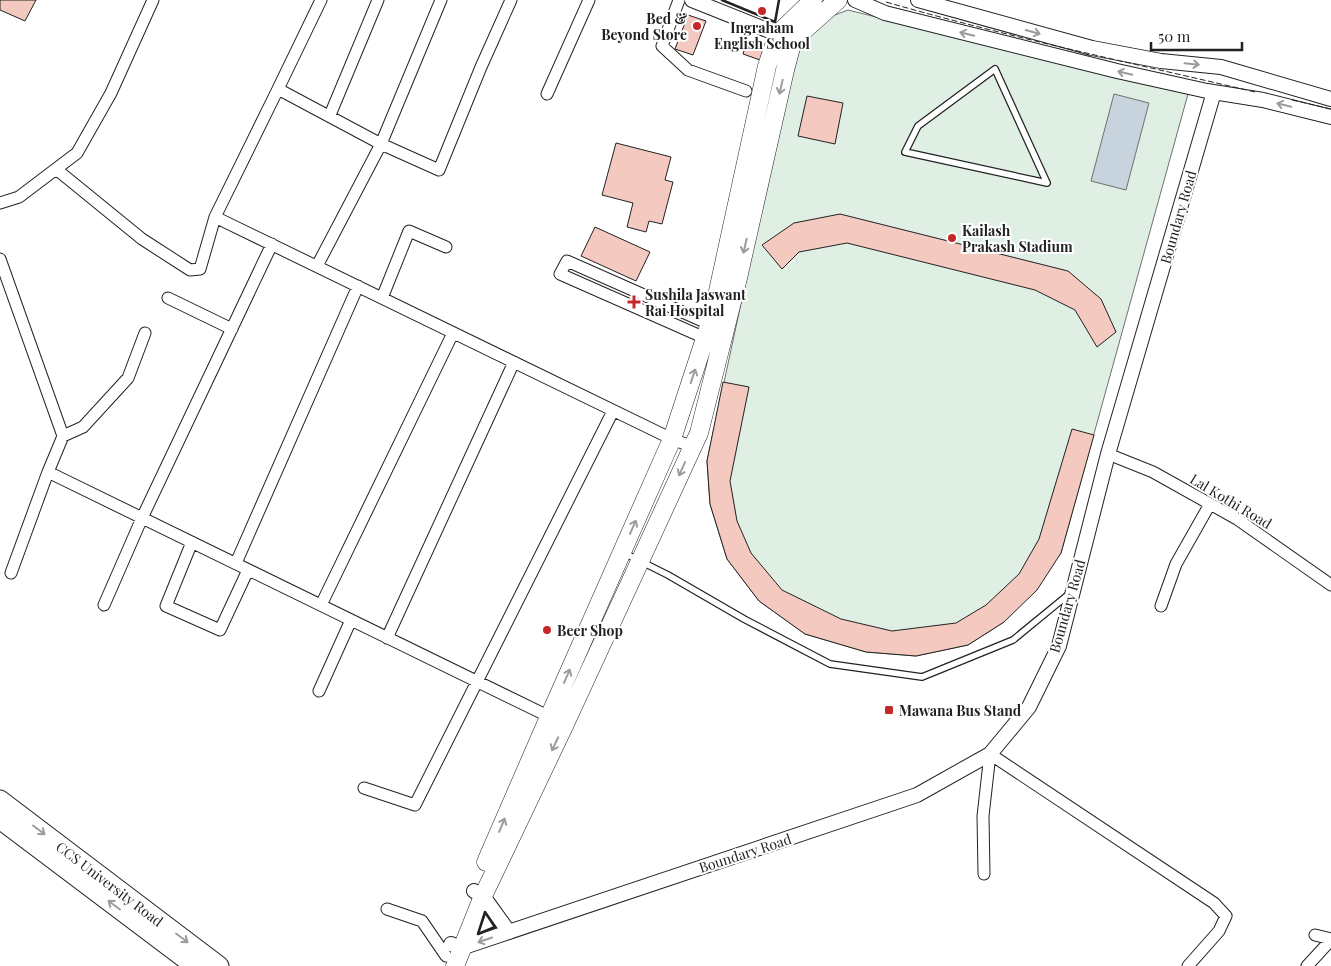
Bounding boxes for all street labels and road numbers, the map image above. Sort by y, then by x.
street label: Boundary Road [1156,168,1200,266]
street label: Lal Kothi Road [1187,469,1275,533]
street label: Boundary Road [1045,557,1089,655]
street label: Boundary Road [696,829,794,877]
street label: CCS University Road [53,837,167,930]

